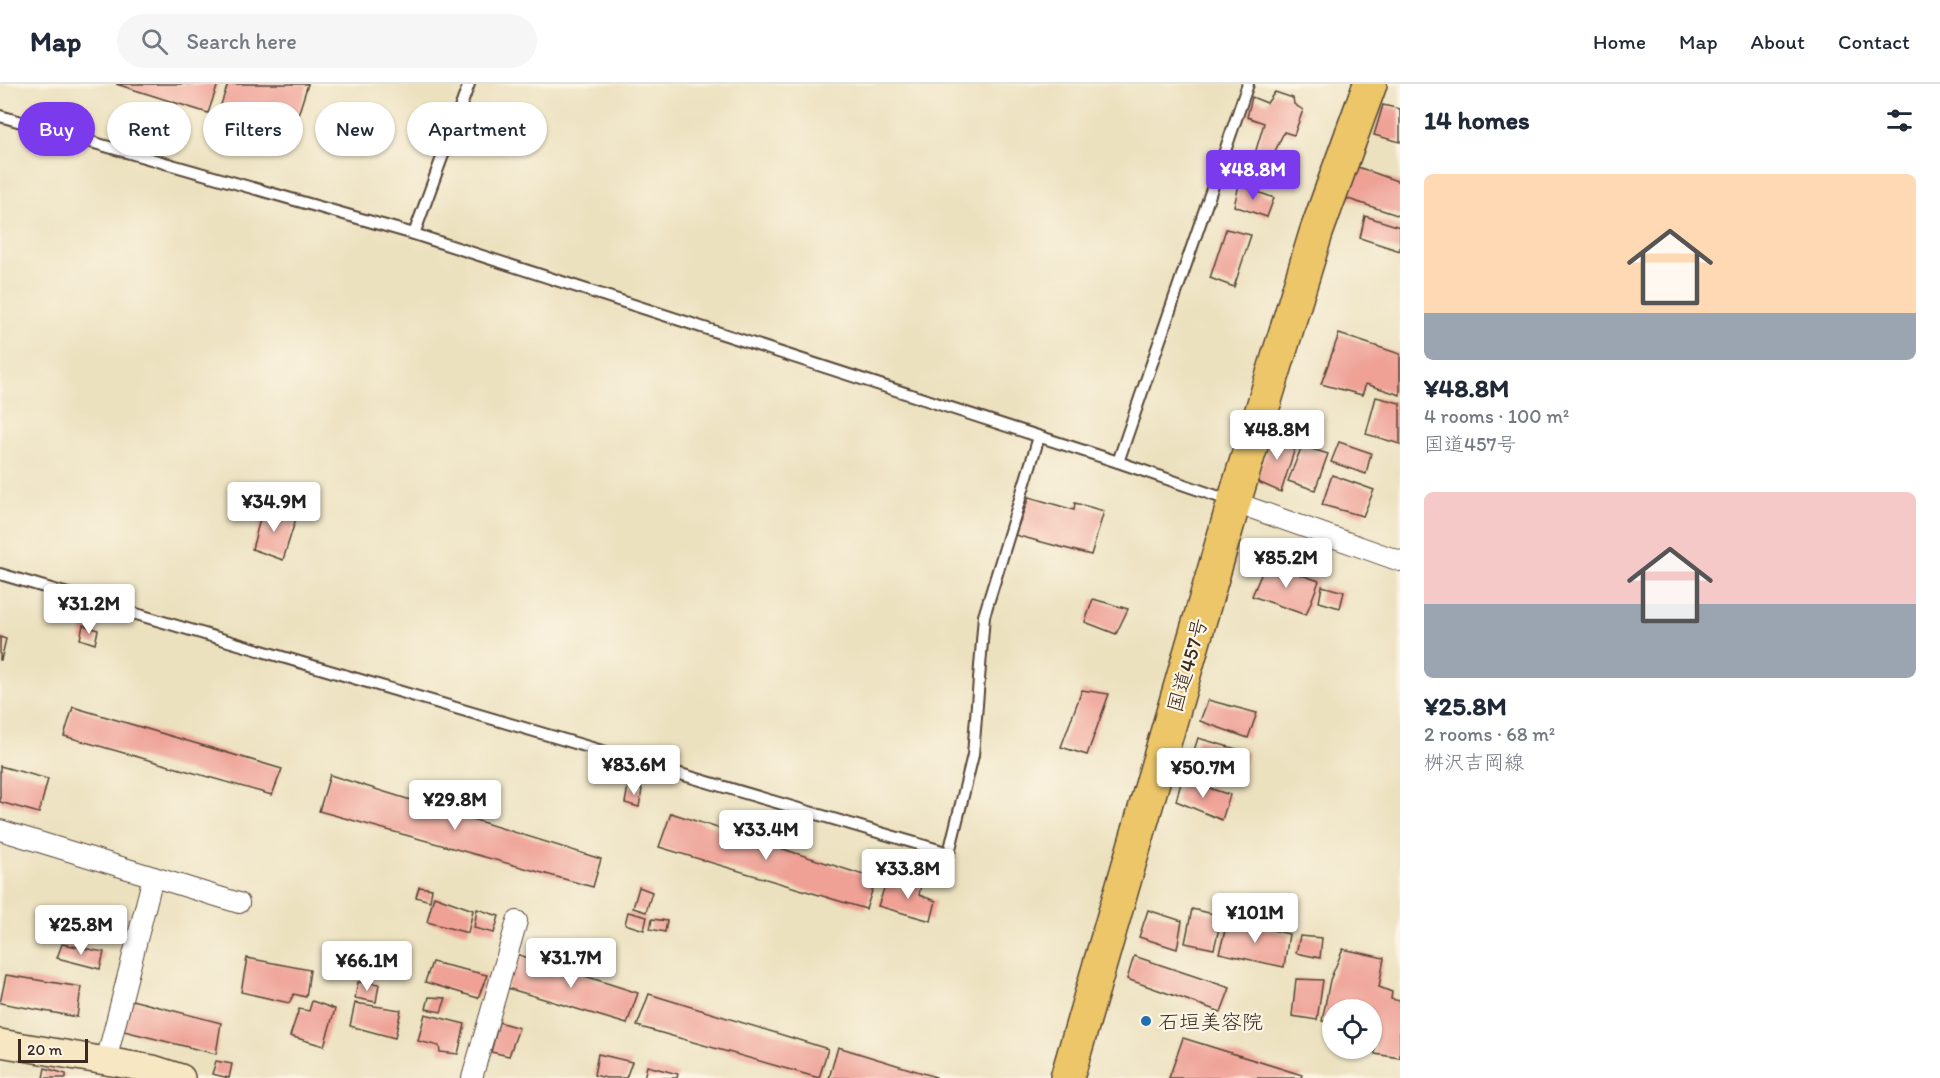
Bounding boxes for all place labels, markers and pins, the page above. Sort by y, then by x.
pin: ¥48.8M [1204,150,1302,201]
pin: ¥48.8M [1228,410,1326,461]
pin: ¥34.9M [225,482,323,533]
pin: ¥85.2M [1237,538,1335,589]
pin: ¥31.2M [40,584,138,635]
pin: ¥83.6M [585,745,683,796]
pin: ¥50.7M [1154,748,1252,799]
pin: ¥29.8M [406,780,504,831]
pin: ¥33.4M [717,810,815,861]
pin: ¥33.8M [859,849,957,900]
pin: ¥101M [1213,893,1297,944]
pin: ¥25.8M [32,905,130,956]
pin: ¥31.7M [522,938,620,989]
pin: ¥66.1M [318,941,416,992]
place label: 石垣美容院 [1158,1009,1263,1034]
marker: 石垣美容院 [1139,1014,1153,1028]

